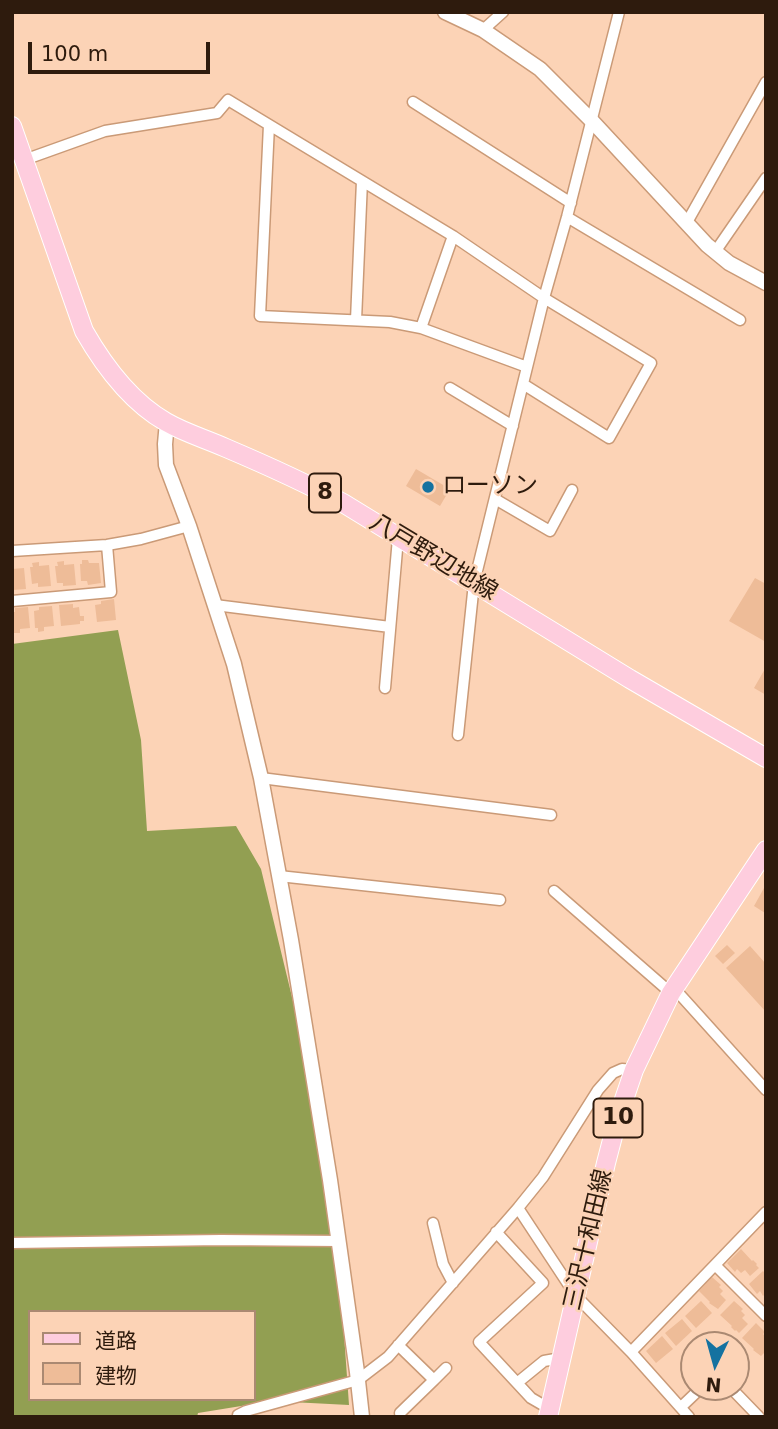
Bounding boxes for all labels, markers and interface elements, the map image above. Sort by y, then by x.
scale bar [32,28,214,72]
text: 100 m [41,42,108,66]
place label: ローソン [442,473,538,501]
road number: 8 [309,474,341,512]
marker: ローソン [420,479,436,495]
street label: 八戸野辺地線 [364,509,502,607]
road number: 10 [594,1098,642,1138]
street label: 三沢十和田線 [559,1167,619,1313]
legend [28,1310,256,1401]
text: 道路 [95,1329,137,1353]
north arrow [680,1331,750,1401]
text: 建物 [95,1364,137,1388]
text: N [704,1373,722,1397]

